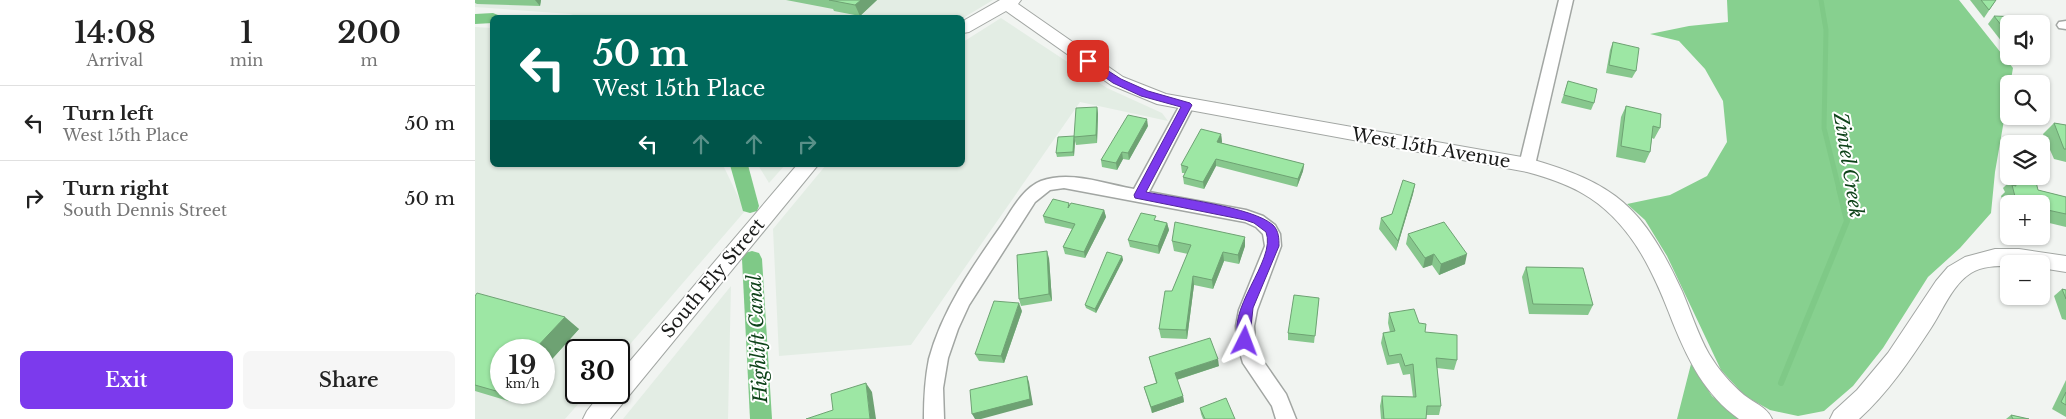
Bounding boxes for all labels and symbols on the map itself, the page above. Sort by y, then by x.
pin [1067,40,1109,82]
water label: Zintel Creek [1829,110,1868,219]
street label: West 15th Avenue [1349,123,1512,173]
street label: South Ely Street [657,214,769,342]
water label: Highlift Canal [743,274,772,405]
position arrow [1218,314,1270,366]
speed limit sign: 30 [565,339,630,404]

